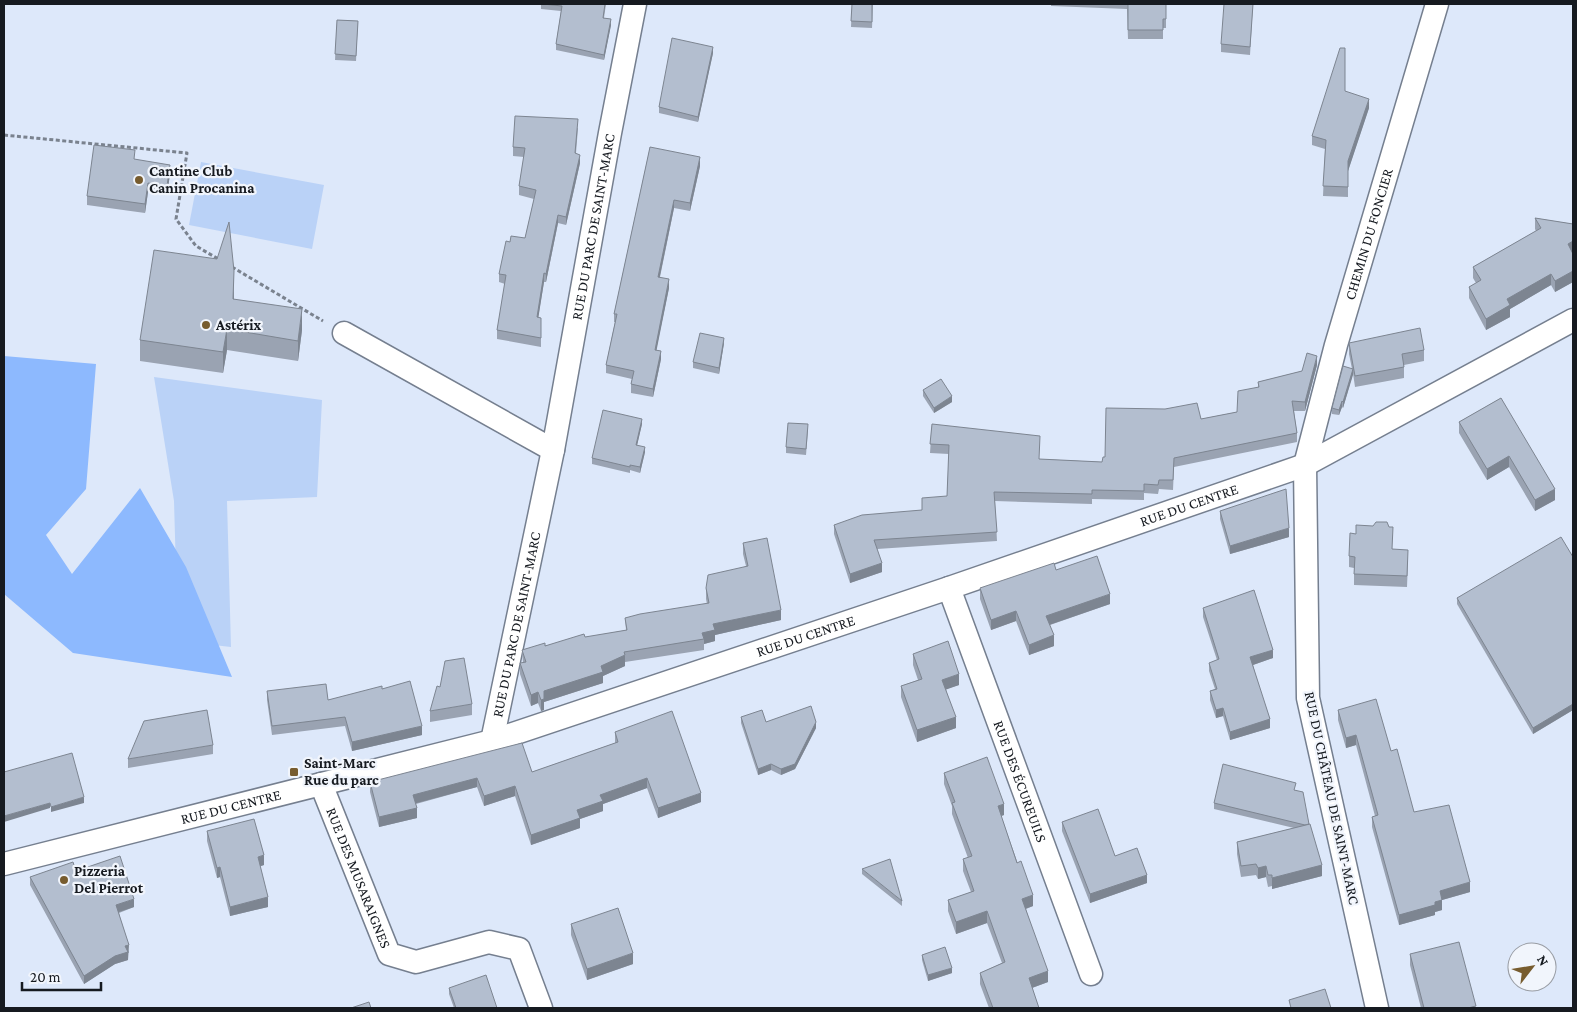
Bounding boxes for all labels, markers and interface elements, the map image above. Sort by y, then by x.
street label: RUE DU PARC DE SAINT-MARC [569,132,618,321]
place label: Cantine Club Canin Procanina [149,163,255,196]
street label: CHEMIN DU FONCIER [1342,166,1396,302]
marker: Cantine Club Canin Procanina [133,174,145,186]
place label: Astérix [215,317,262,333]
marker: Astérix [200,319,212,331]
street label: RUE DU CENTRE [1138,481,1240,529]
street label: RUE DU PARC DE SAINT-MARC [489,530,544,719]
street label: RUE DU CENTRE [754,612,857,660]
street label: RUE DU CHÂTEAU DE SAINT-MARC [1302,690,1362,906]
street label: RUE DES ÉCUREUILS [990,718,1050,844]
place label: Saint-Marc Rue du parc [304,755,379,788]
marker: Saint-Marc Rue du parc [288,766,300,778]
street label: RUE DU CENTRE [179,786,283,827]
street label: RUE DES MUSARAIGNES [323,805,394,950]
place label: Pizzeria Del Pierrot [74,863,144,896]
marker: Pizzeria Del Pierrot [58,874,70,886]
north arrow [1507,942,1557,992]
text: N [1534,952,1553,969]
scale bar [22,960,101,992]
text: 20 m [30,969,61,985]

